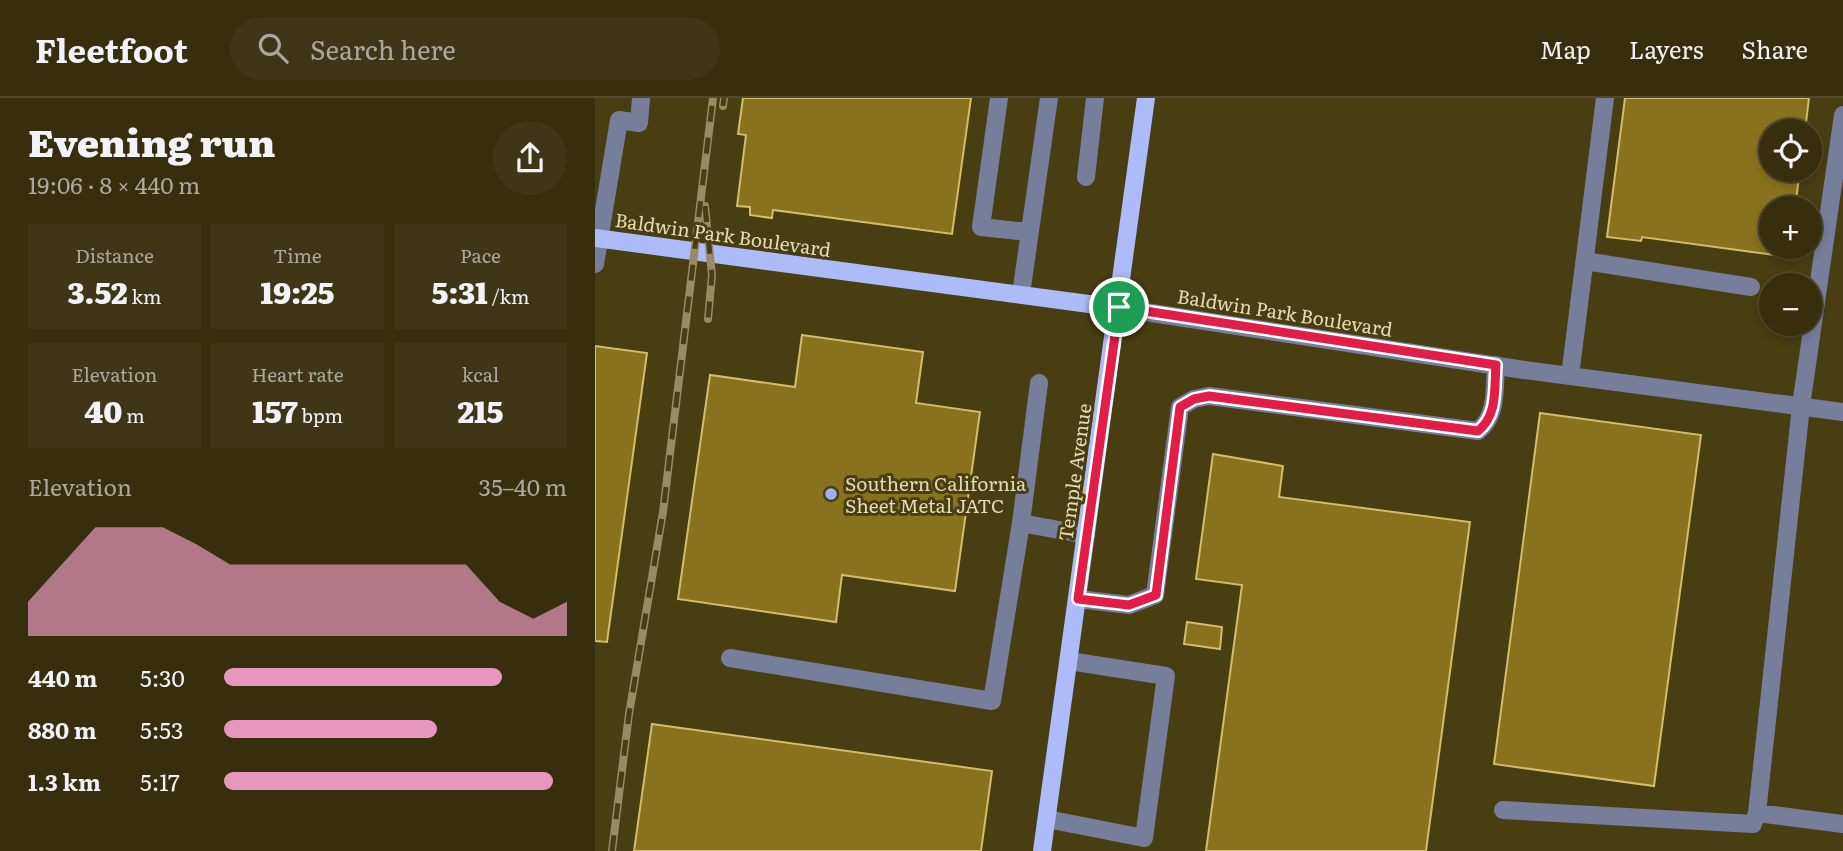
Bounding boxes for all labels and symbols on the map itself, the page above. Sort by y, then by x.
street label: Baldwin Park Boulevard [613,205,833,263]
pin [1089,277,1149,337]
street label: Baldwin Park Boulevard [1175,281,1395,343]
street label: Temple Avenue [1050,401,1098,543]
place label: Southern California Sheet Metal JATC [845,469,1027,519]
marker: Southern California Sheet Metal JATC [823,486,839,502]

